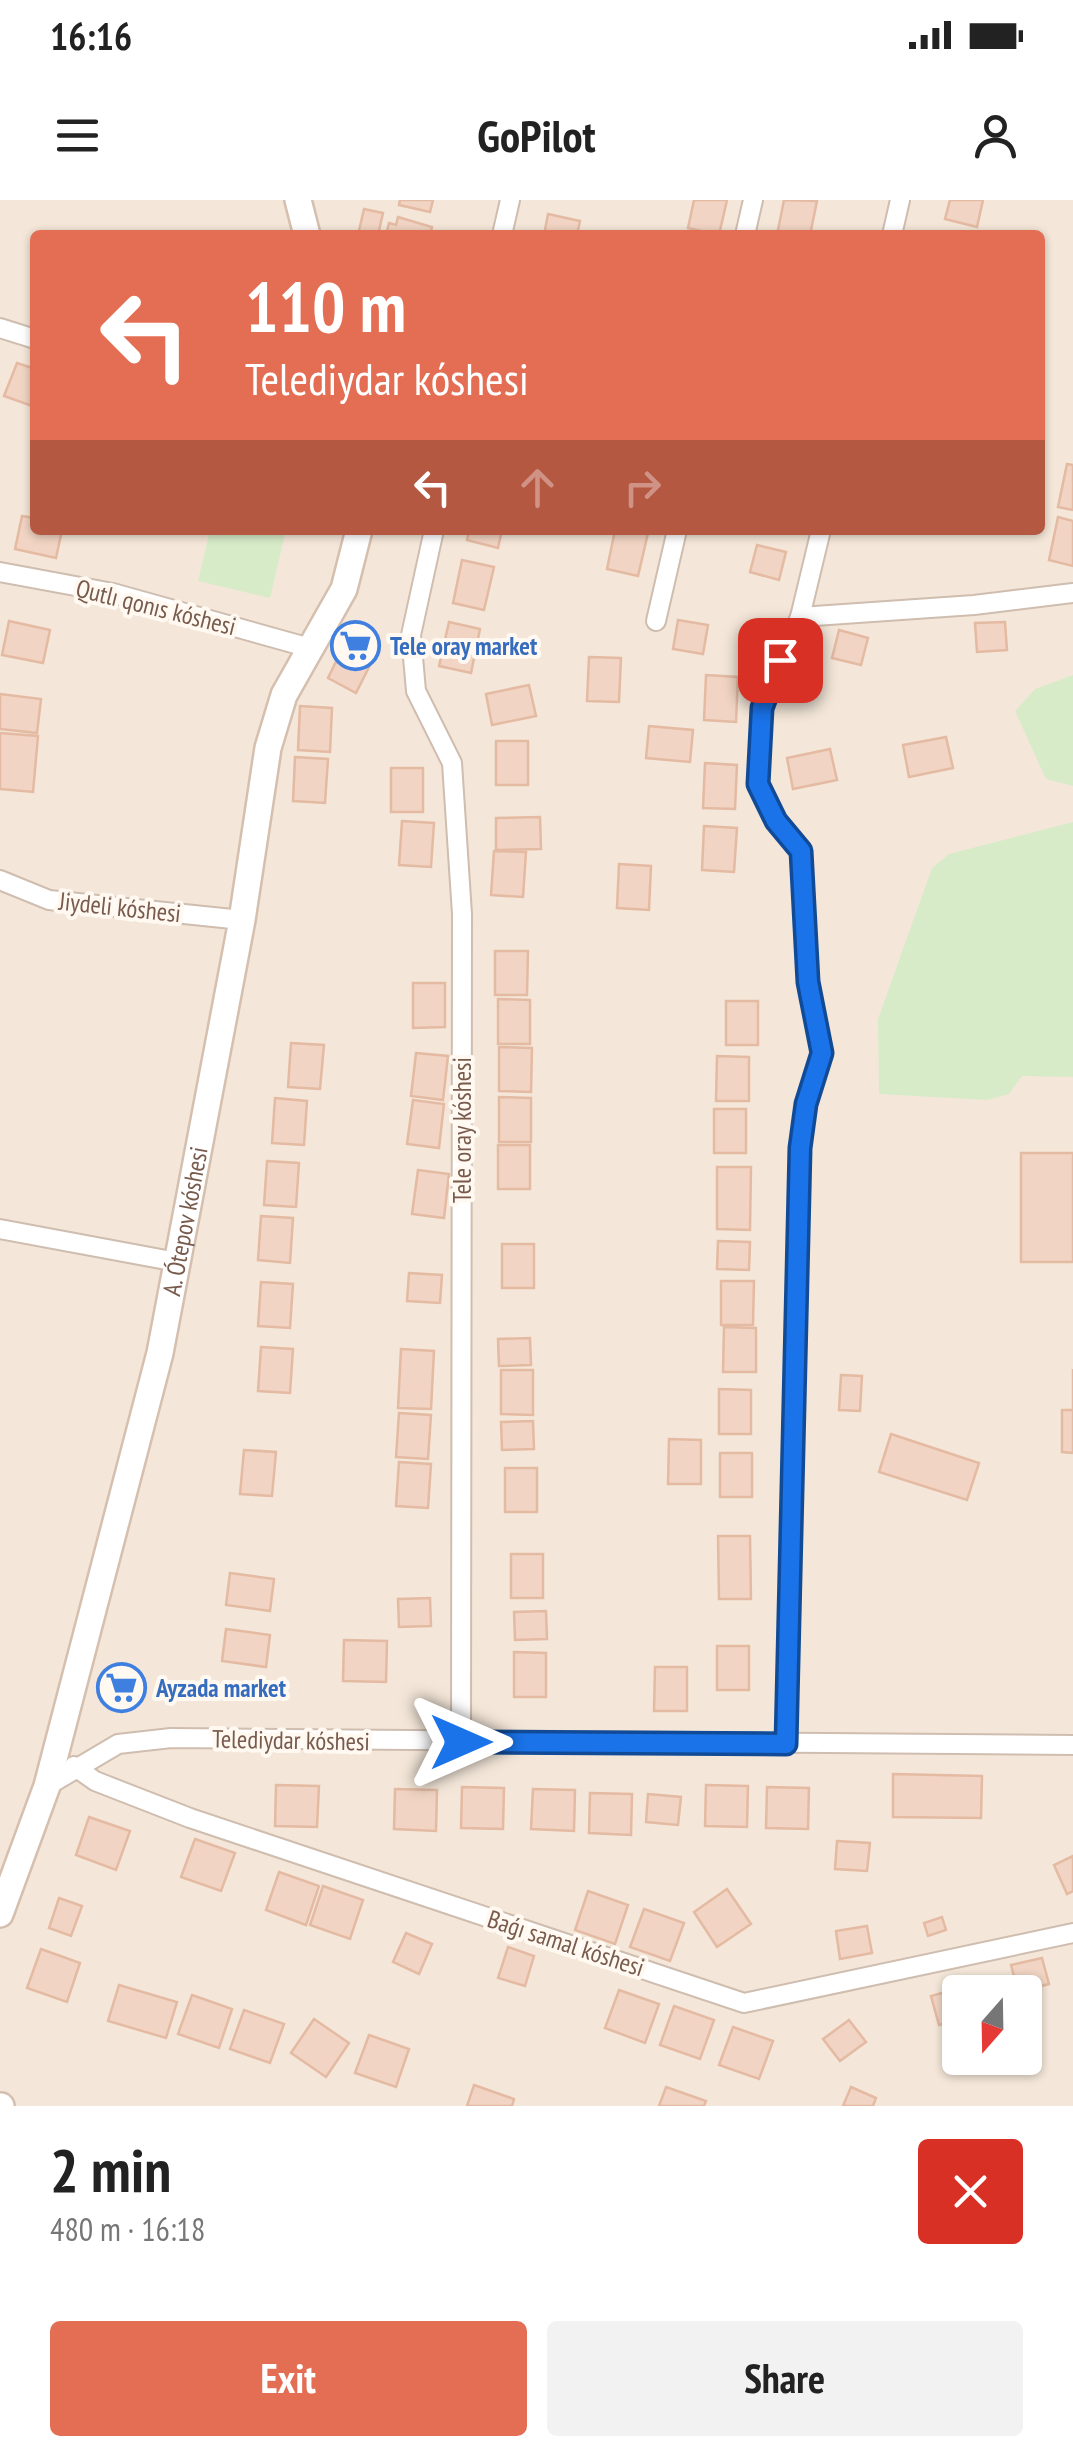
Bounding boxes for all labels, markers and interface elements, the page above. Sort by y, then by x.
text: 16:16 [50,11,132,60]
text: GoPilot [477,106,596,164]
icon: menu [50,108,105,163]
icon: person [968,108,1023,163]
text: 110 m [245,261,406,351]
icon: left [80,270,210,400]
text: Telediydar kóshesi [245,349,529,407]
icon: left [405,460,460,515]
icon: ahead [510,460,565,515]
icon: right [615,460,670,515]
street label: Qutlı qonıs kóshesi [73,572,239,642]
pin [738,618,823,703]
supermarket icon: Tele oray market [329,620,381,672]
place label: Tele oray market [390,630,538,662]
icon: arrive [753,633,808,688]
street label: Jiydeli kóshesi [56,885,183,929]
street label: Tele oray kóshesi [446,1057,478,1203]
street label: A. Ótepov kóshesi [155,1144,215,1298]
supermarket icon: Ayzada market [95,1662,147,1714]
place label: Ayzada market [155,1672,287,1704]
position arrow [409,1690,513,1794]
street label: Telediydar kóshesi [212,1723,370,1757]
street label: Baǵı samal kóshesi [484,1903,648,1983]
north arrow [942,1975,1042,2075]
map controls [942,1975,1042,2075]
text: 2 min [50,2131,171,2209]
button: close [918,2139,1023,2244]
text: 480 m · 16:18 [50,2208,205,2250]
button: Exit [50,2321,527,2436]
button: Share [547,2321,1023,2436]

